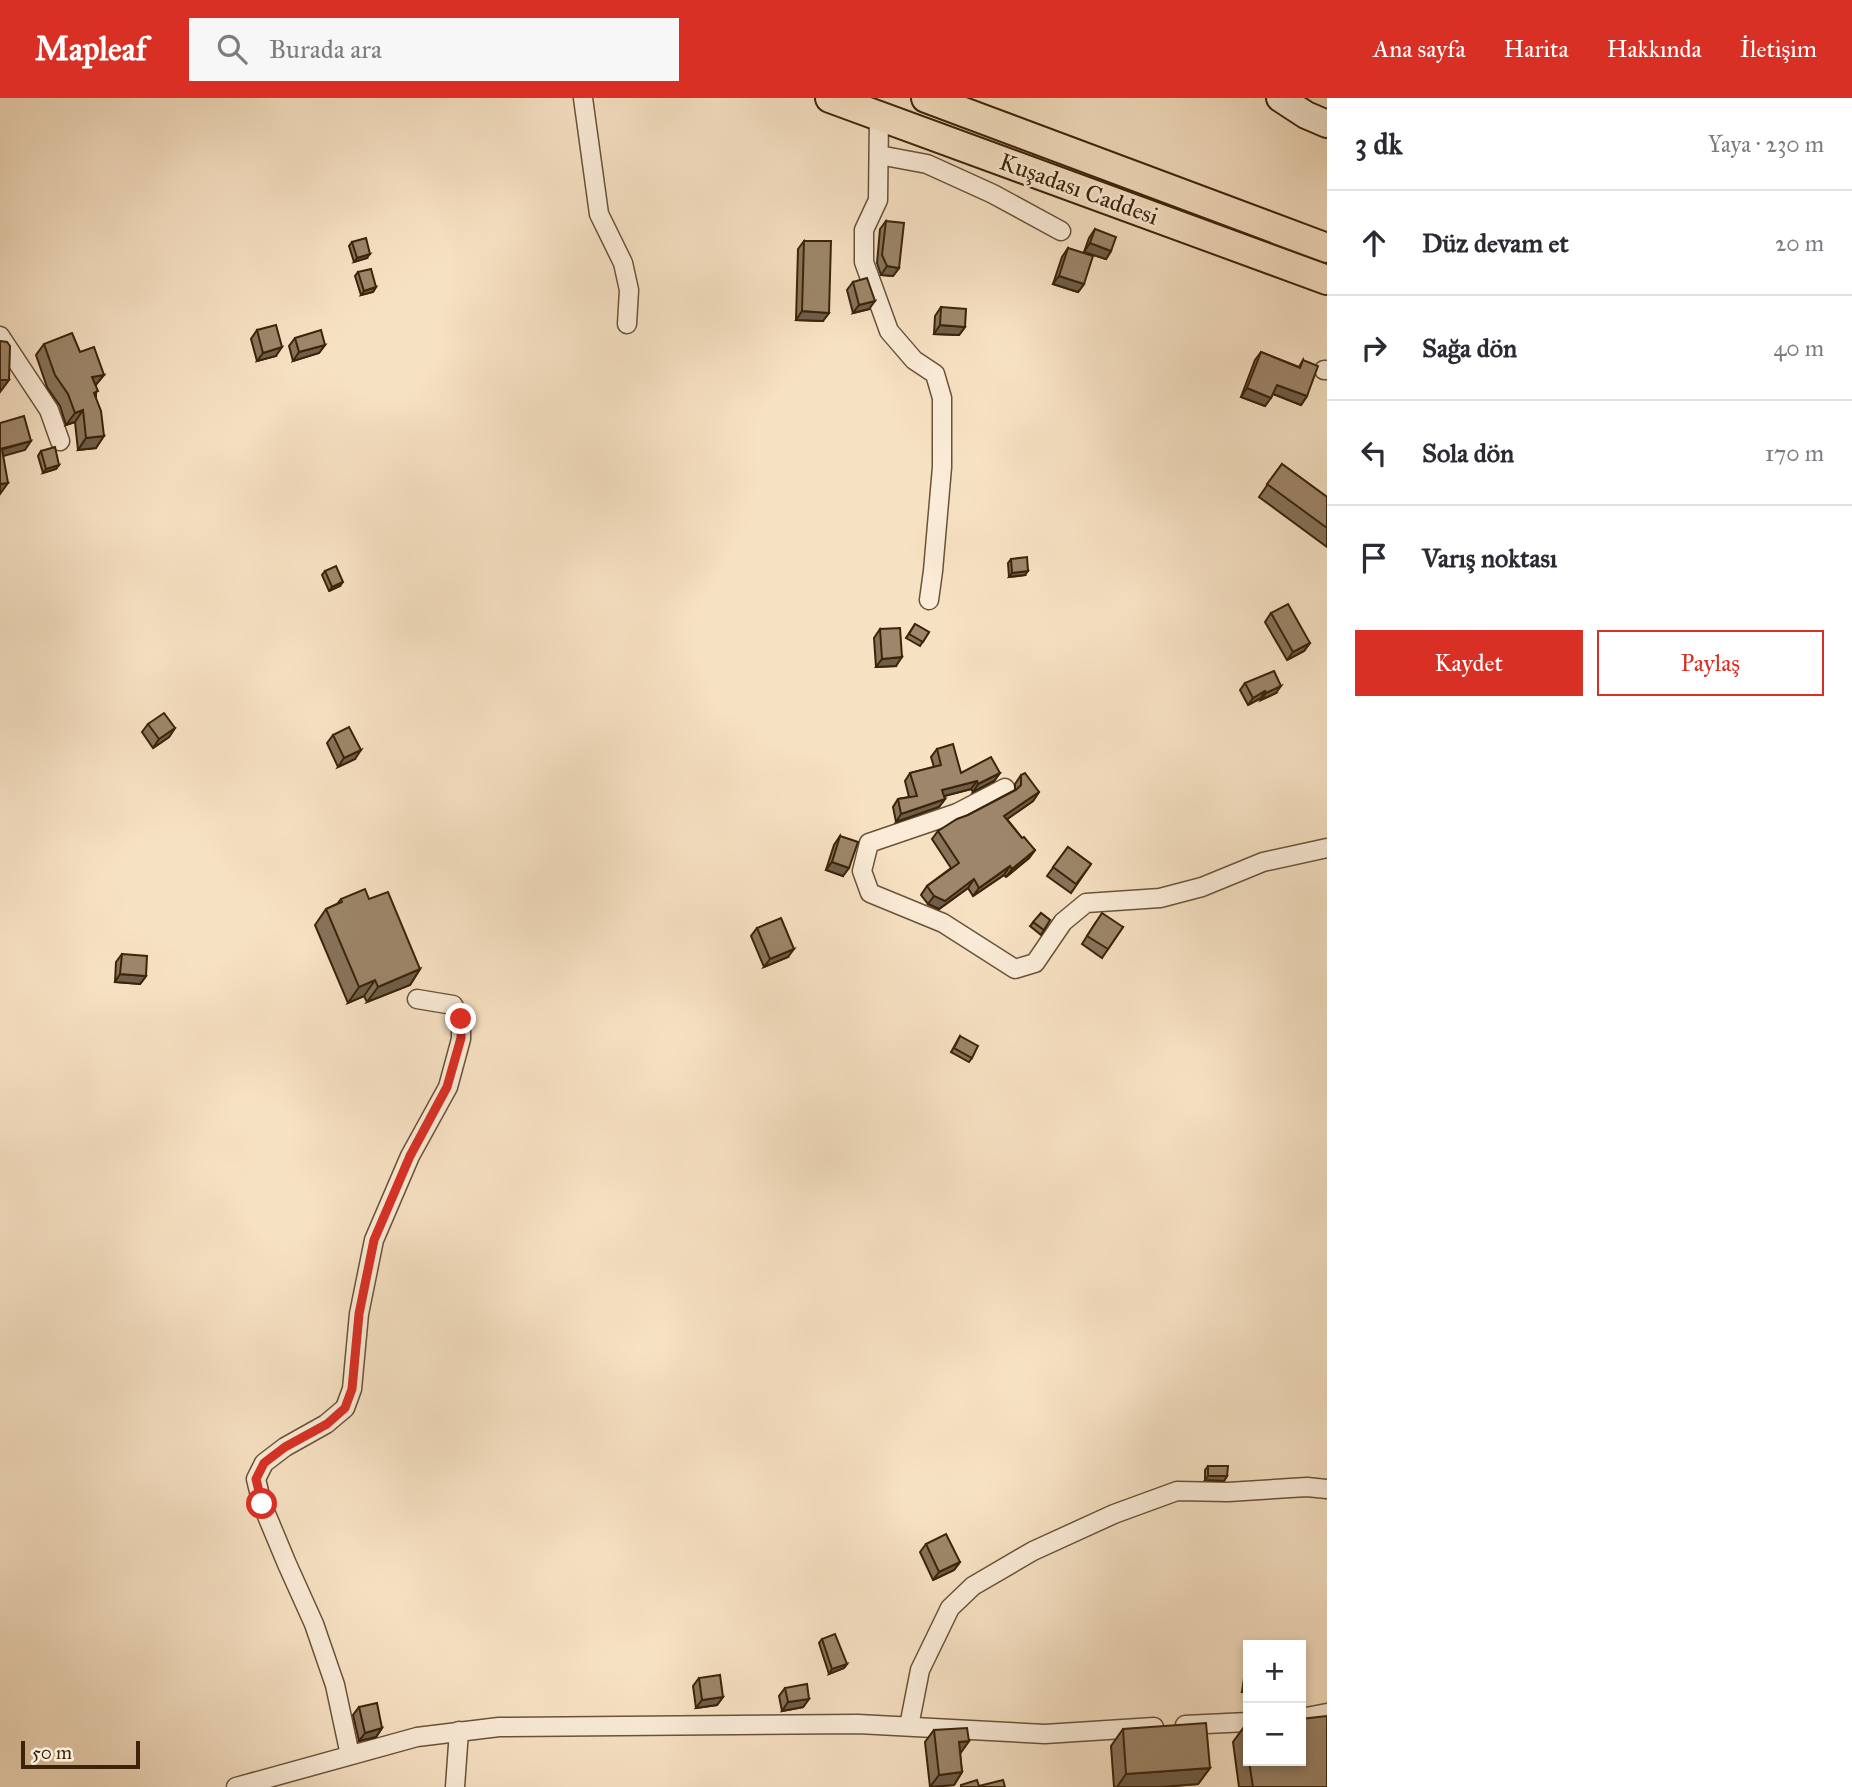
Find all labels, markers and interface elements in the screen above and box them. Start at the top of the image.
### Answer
search box [189,18,679,81]
text: Mapleaf [35,29,147,69]
icon: search [213,30,251,68]
text: Burada ara [269,33,382,65]
text: Ana sayfa [1373,34,1466,64]
text: Harita [1504,34,1569,64]
text: Hakkında [1607,34,1702,64]
text: İletişim [1740,34,1817,64]
text: 3 dk [1355,126,1402,162]
text: Yaya · 230 m [1708,130,1824,158]
street label: Kuşadası Caddesi [995,146,1163,232]
icon: ahead [1355,224,1393,262]
text: Düz devam et [1422,227,1569,259]
text: 20 m [1775,229,1824,257]
icon: right [1355,329,1393,367]
text: Sağa dön [1422,332,1517,364]
text: 40 m [1774,334,1824,362]
icon: left [1355,434,1393,472]
text: Sola dön [1422,437,1514,469]
text: 170 m [1765,439,1824,467]
icon: arrive [1355,539,1393,577]
text: Varış noktası [1422,542,1557,574]
button: Kaydet [1355,630,1583,696]
button: Paylaş [1597,630,1824,696]
route end [445,1003,476,1034]
route start [246,1488,277,1519]
map controls [1243,1640,1306,1766]
button: + [1243,1640,1306,1703]
button: − [1243,1703,1306,1766]
scale bar [21,1738,140,1770]
text: 50 m [32,1741,72,1764]

